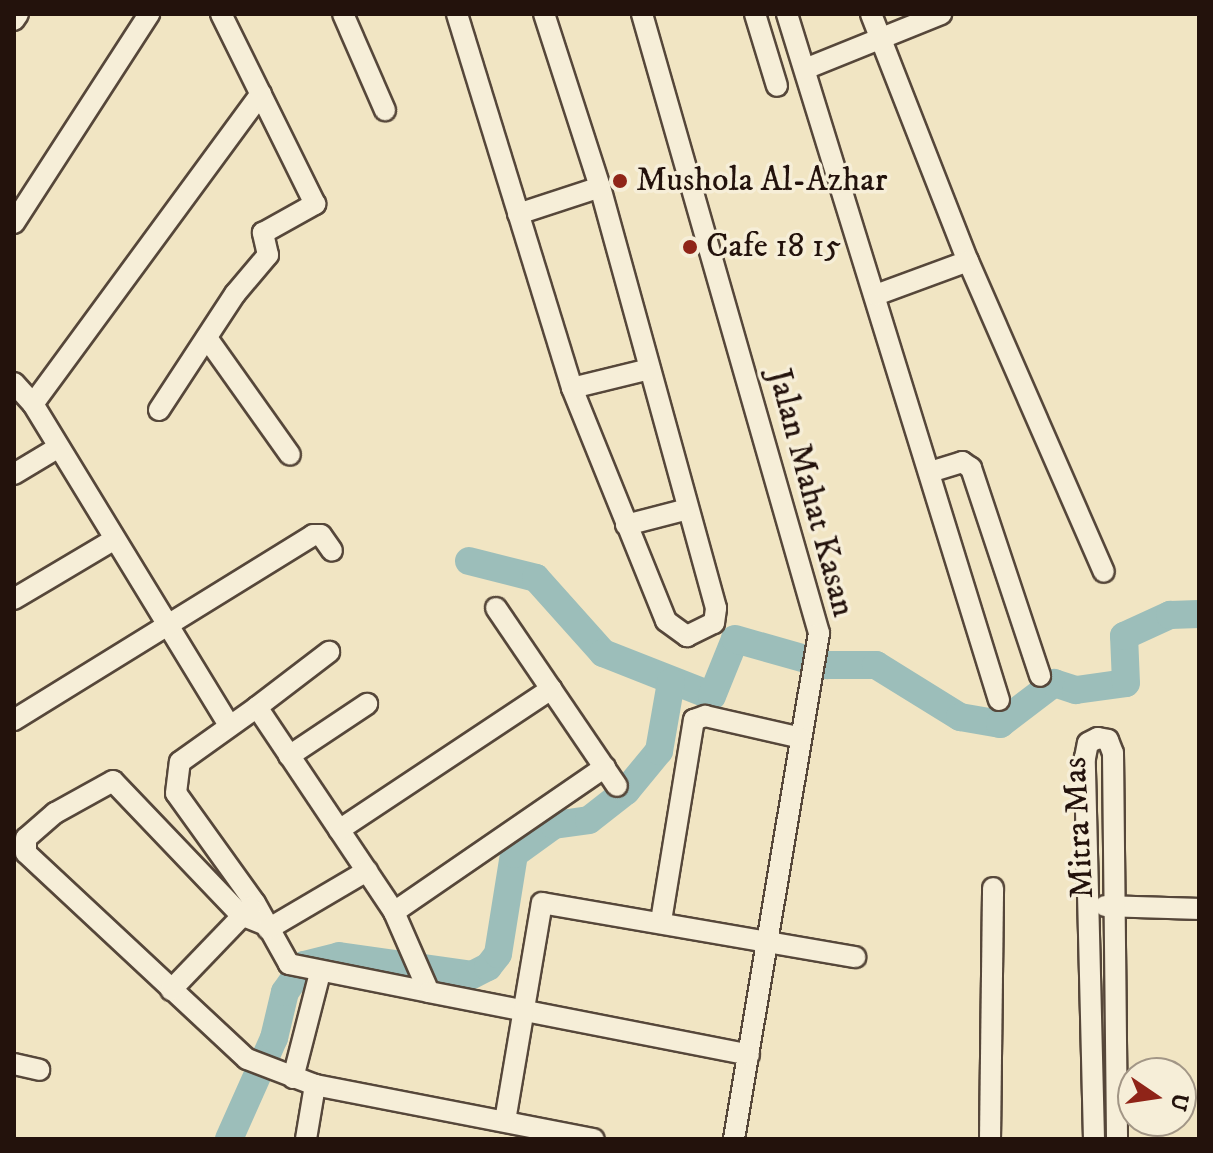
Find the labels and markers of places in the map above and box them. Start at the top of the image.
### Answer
place label: Mushola Al-Azhar [636,161,887,201]
marker: Mushola Al-Azhar [611,172,629,190]
place label: Cafe 18 15 [706,227,841,267]
marker: Cafe 18 15 [681,238,699,256]

